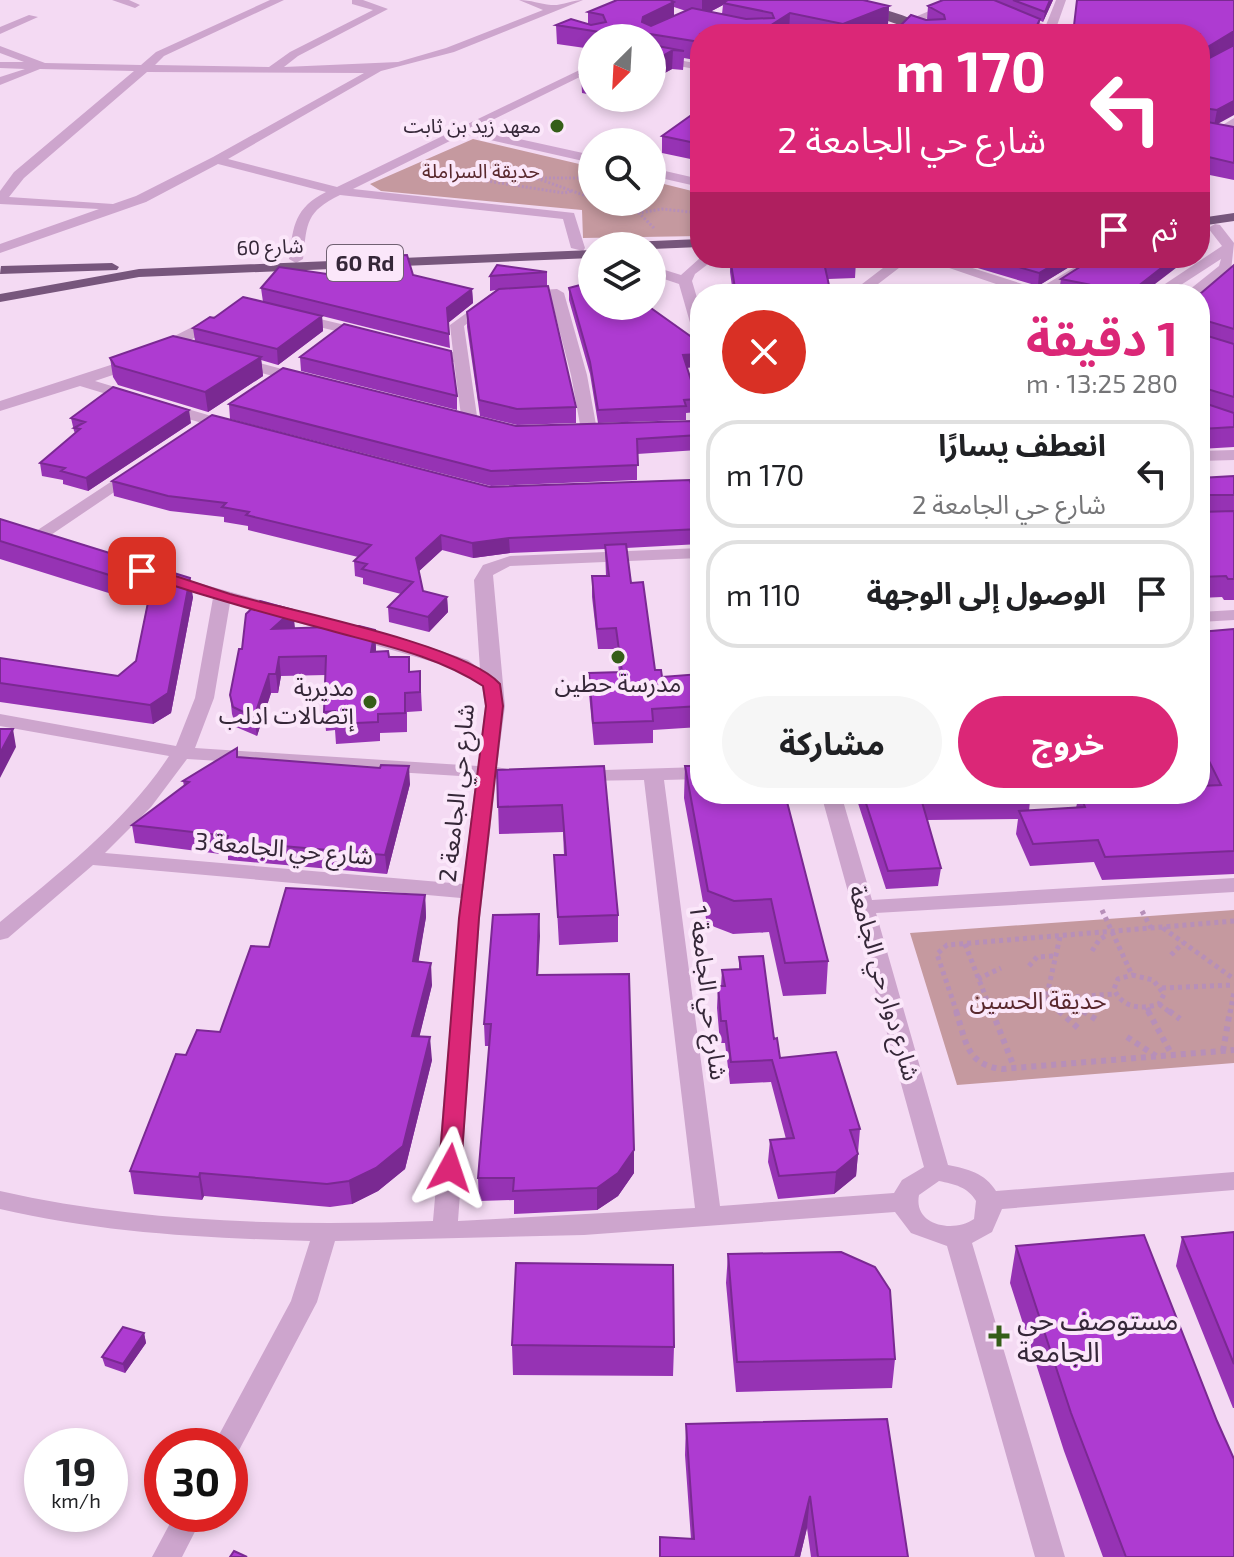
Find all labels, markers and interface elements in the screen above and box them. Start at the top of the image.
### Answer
north arrow [578,24,666,112]
map controls [578,24,666,320]
text: 170 m [895,36,1046,103]
icon: left [1074,56,1178,160]
place label: معهد زيد بن ثابت [404,113,541,138]
marker: معهد زيد بن ثابت [548,117,566,135]
text: شارع حي الجامعة 2 [777,117,1046,160]
button: search [578,128,666,216]
park label: حديقة السراملة [422,158,540,183]
icon: arrive [1092,208,1136,252]
text: ثم [1152,210,1178,246]
button: layers [578,232,666,320]
street label: شارع 60 [236,233,304,263]
road number: 60 Rd [327,245,403,281]
text: 1 دقيقة [1026,308,1178,366]
button: close [722,310,806,394]
text: 280 m · 13:25 [1026,367,1178,398]
text: انعطف يسارًا [938,426,1106,462]
icon: left [1130,452,1174,496]
text: 170 m [726,456,804,492]
text: شارع حي الجامعة 2 [912,488,1106,519]
pin [108,537,176,605]
icon: arrive [120,549,164,593]
icon: arrive [1130,572,1174,616]
text: الوصول إلى الوجهة [867,574,1106,610]
text: 110 m [726,576,801,612]
marker: مدرسة حطين [609,648,627,666]
place label: مدرسة حطين [555,668,681,698]
place label: مديرية إتصالات ادلب [219,672,355,732]
marker: مديرية إتصالات ادلب [361,693,379,711]
button: مشاركة [722,696,942,788]
button: خروج [958,696,1178,788]
street label: شارع حي الجامعة 2 [432,702,485,884]
street label: شارع حي الجامعة 3 [193,825,375,875]
street label: شارع دوار حي الجامعة [838,881,927,1085]
street label: شارع حي الجامعة 1 [679,904,735,1082]
park label: حديقة الحسين [969,985,1107,1014]
position arrow [408,1126,492,1210]
place label: مستوصف حي الجامعة [1017,1302,1179,1368]
marker: مستوصف حي الجامعة [988,1325,1010,1347]
speed limit sign: 30 [144,1428,248,1532]
text: 19 [56,1446,96,1494]
text: km/h [51,1488,101,1512]

